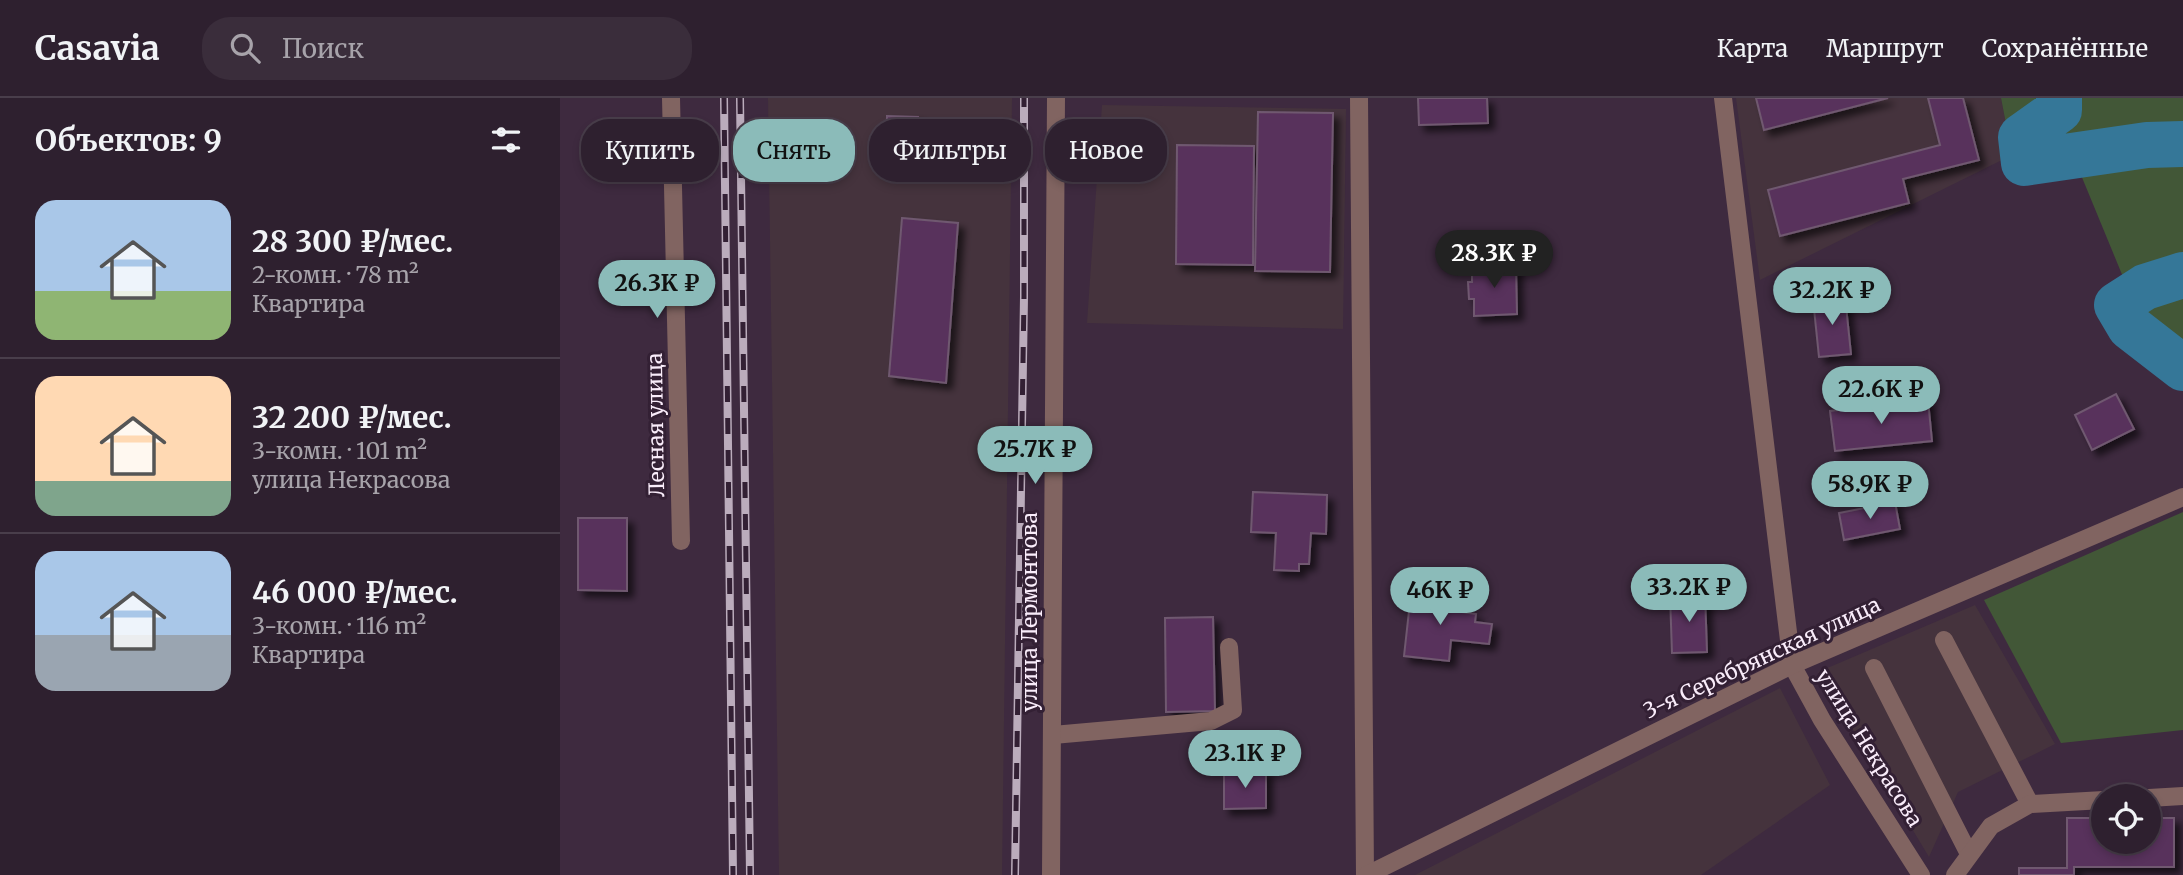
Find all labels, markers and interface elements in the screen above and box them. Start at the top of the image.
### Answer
search box [202,17,692,80]
text: Casavia [35,28,160,69]
icon: search [226,29,264,67]
text: Поиск [282,32,364,65]
text: Карта [1717,33,1788,64]
text: Маршрут [1826,33,1944,64]
text: Сохранённые [1982,33,2148,64]
chip: Купить [581,119,719,182]
chip: Снять [733,119,855,182]
chip: Фильтры [869,119,1031,182]
chip: Новое [1045,119,1167,182]
text: Объектов: 9 [35,121,222,159]
icon: filters [487,121,525,159]
text: 28 300 ₽/мес. [252,222,453,260]
icon: home [91,228,175,312]
pin: 28.3K ₽ [1429,230,1559,290]
text: 28.3K ₽ [1451,238,1537,267]
text: 2-комн. · 78 m² [252,260,419,289]
pin: 26.3K ₽ [592,260,722,320]
text: 26.3K ₽ [614,268,700,297]
pin: 32.2K ₽ [1767,268,1897,327]
text: 32.2K ₽ [1789,275,1875,304]
text: Квартира [252,289,365,318]
street label: Лесная улица [641,353,670,497]
pin: 22.6K ₽ [1816,366,1946,426]
text: 22.6K ₽ [1838,374,1924,403]
text: 32 200 ₽/мес. [252,398,452,436]
icon: home [91,404,175,488]
pin: 25.7K ₽ [970,426,1100,486]
text: 25.7K ₽ [993,434,1077,463]
text: 3-комн. · 101 m² [252,436,427,465]
pin: 58.9K ₽ [1805,462,1935,521]
text: улица Некрасова [252,465,450,494]
text: 58.9K ₽ [1828,469,1912,498]
street label: улица Лермонтова [1016,512,1043,712]
pin: 33.2K ₽ [1624,564,1754,624]
pin: 46K ₽ [1391,568,1489,627]
text: 33.2K ₽ [1647,572,1731,601]
text: 46 000 ₽/мес. [252,573,458,611]
text: 46K ₽ [1406,575,1474,604]
icon: home [91,579,175,663]
street label: 3-я Серебрянская улица [1639,591,1884,724]
text: 3-комн. · 116 m² [252,611,426,640]
text: Квартира [252,640,365,669]
street label: улица Некрасова [1810,664,1929,832]
pin: 23.1K ₽ [1180,730,1310,790]
text: 23.1K ₽ [1204,738,1286,767]
map controls [2091,784,2161,854]
button: locate [2091,784,2161,854]

